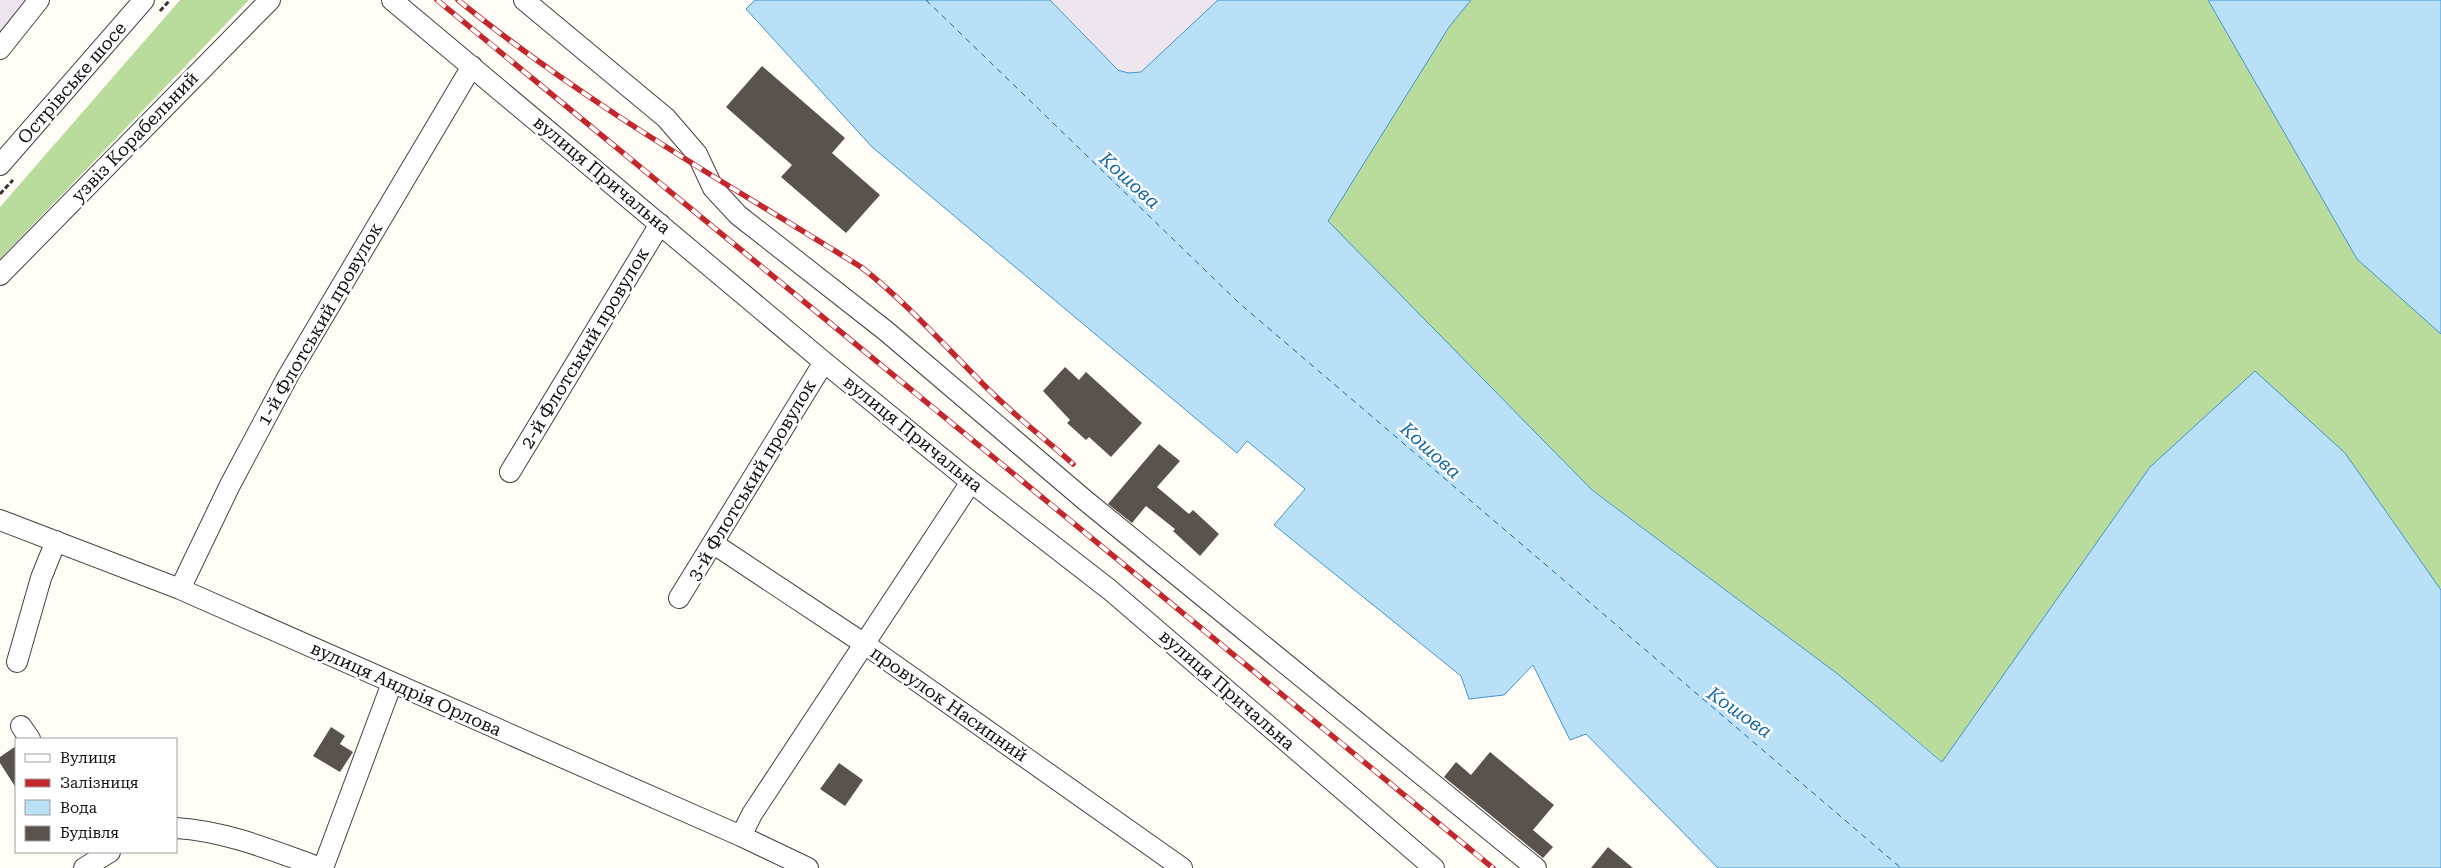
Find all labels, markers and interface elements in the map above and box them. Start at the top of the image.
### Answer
street label: Острівське шосе [13,17,130,148]
street label: узвіз Корабельний [67,67,202,206]
street label: вулиця Причальна [529,111,675,238]
water label: Кошова [1094,146,1165,214]
street label: 1-й Флотський провулок [253,219,386,429]
street label: 2-й Флотський провулок [516,243,653,452]
street label: вулиця Причальна [840,371,987,496]
street label: 3-й Флотський провулок [683,375,820,584]
water label: Кошова [1395,416,1466,484]
street label: вулиця Причальна [1155,625,1300,754]
street label: вулиця Андрія Орлова [308,637,505,740]
street label: провулок Насипний [867,641,1032,766]
water label: Кошова [1702,681,1777,743]
legend [15,738,178,853]
text: Вулиця [60,749,116,767]
text: Залізниця [60,774,139,792]
text: Вода [60,799,97,817]
text: Будівля [60,824,119,842]

